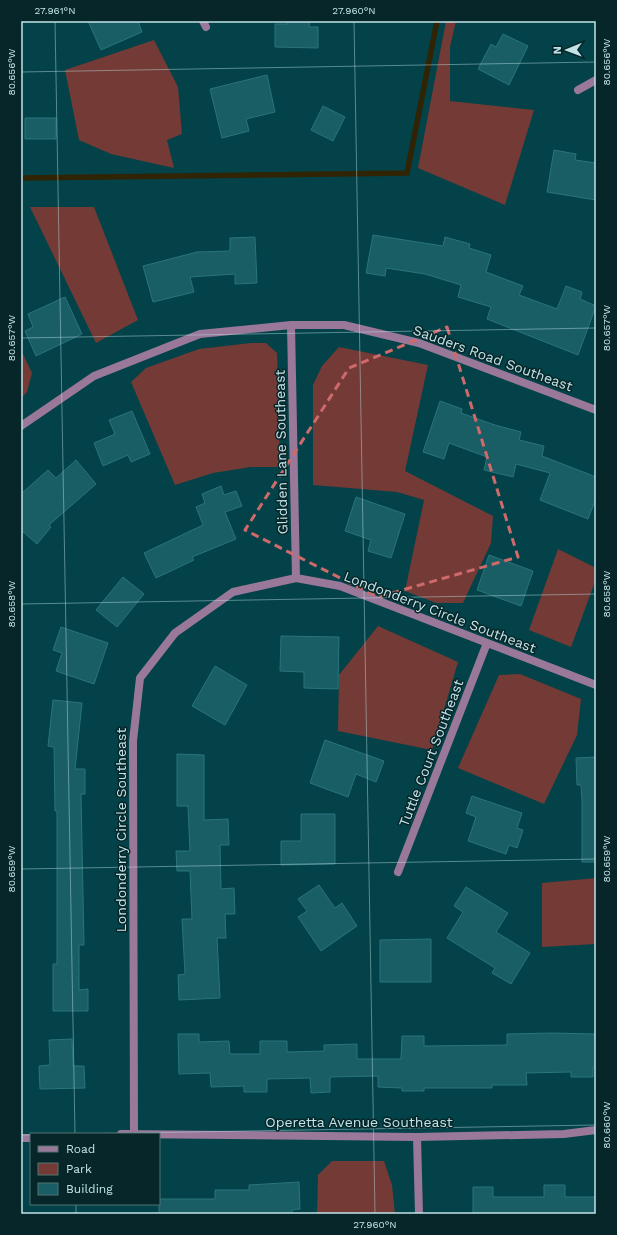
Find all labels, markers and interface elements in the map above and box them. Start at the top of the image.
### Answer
text: 27.961°N [34,5,76,16]
text: 27.960°N [332,5,376,16]
north arrow [547,30,587,70]
text: 80.656°W [601,38,612,85]
text: N [551,46,564,54]
text: 80.656°W [6,48,17,95]
text: 80.657°W [601,304,612,351]
text: 80.657°W [6,314,17,361]
street label: Sauders Road Southeast [411,322,575,394]
street label: Glidden Lane Southeast [272,369,290,535]
street label: Londonderry Circle Southeast [342,568,538,656]
text: 80.658°W [601,570,612,617]
text: 80.658°W [6,580,17,627]
street label: Tuttle Court Southeast [395,677,467,829]
street label: Londonderry Circle Southeast [113,728,129,932]
text: 80.659°W [601,835,612,882]
text: 80.659°W [6,845,17,892]
text: 80.660°W [601,1101,612,1149]
street label: Operetta Avenue Southeast [265,1114,453,1130]
legend [30,1133,160,1205]
text: Road [66,1142,95,1156]
text: Park [66,1162,92,1176]
text: Building [66,1182,113,1196]
text: 27.960°N [353,1219,397,1230]

